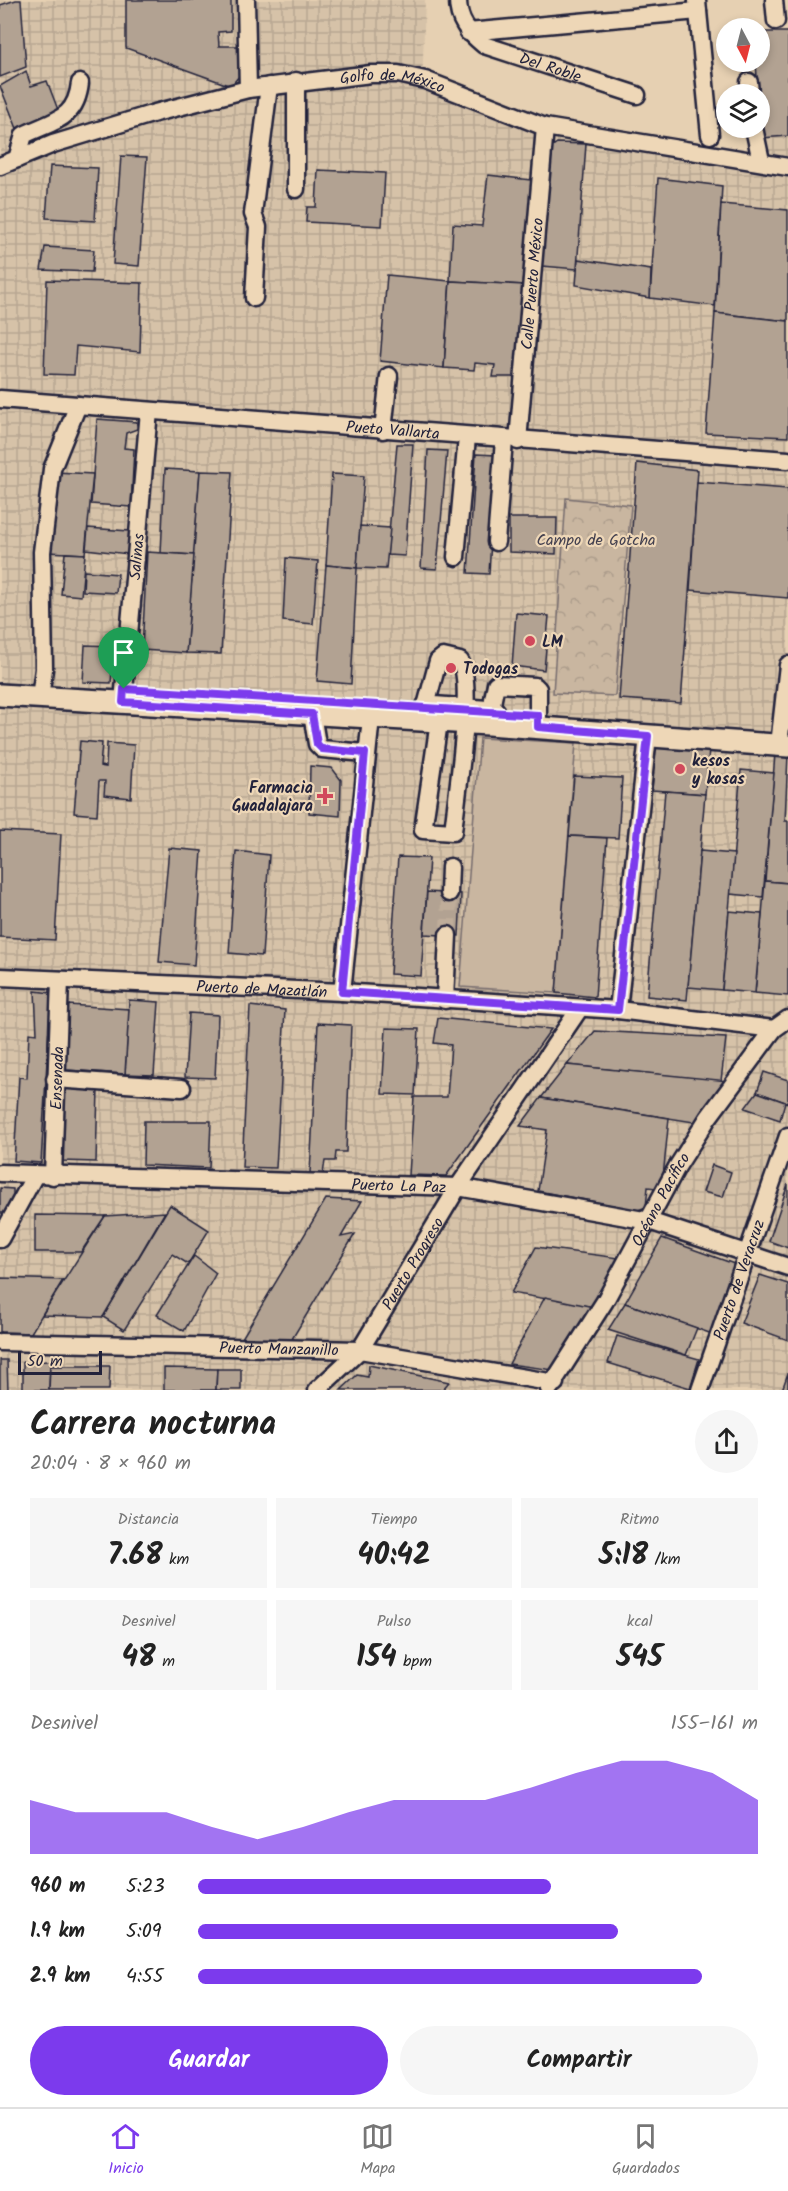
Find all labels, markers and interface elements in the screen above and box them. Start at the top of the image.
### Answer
north arrow [716,18,770,72]
map controls [716,18,770,138]
street label: Del Roble [516,46,584,90]
street label: Golfo de México [338,63,448,101]
button: layers [716,84,770,138]
street label: Calle Puerto México [515,217,551,351]
street label: Pueto Vallarta [345,415,440,447]
park label: Campo de Gotcha [536,528,656,553]
street label: Salinas [123,532,152,581]
pin [98,627,149,689]
place label: LM [542,630,564,655]
marker: LM [523,634,537,648]
icon: arrive [107,636,140,669]
place label: Todogas [463,657,519,682]
marker: Todogas [444,661,458,675]
place label: kesos y kosas [691,749,745,792]
marker: kesos y kosas [673,762,687,776]
place label: Farmacia Guadalajara [232,776,313,819]
marker: Farmacia Guadalajara [318,789,332,803]
street label: Puerto de Mazatlán [196,975,328,1005]
street label: Ensenada [44,1046,72,1110]
street label: Océano Pacífico [626,1148,697,1251]
street label: Puerto La Paz [351,1173,446,1201]
street label: Puerto Progreso [376,1213,451,1315]
street label: Puerto de Veracruz [707,1216,772,1344]
street label: Puerto Manzanillo [219,1336,339,1364]
scale bar [18,1348,102,1376]
text: 50 m [27,1349,63,1374]
text: Carrera nocturna [30,1399,276,1452]
button: share [695,1410,758,1473]
text: 20:04 · 8 × 960 m [30,1448,191,1480]
text: Distancia [118,1507,179,1532]
text: Tiempo [370,1507,418,1532]
text: Ritmo [620,1507,659,1532]
text: 7.68 [107,1532,163,1580]
text: 40:42 [358,1532,430,1580]
text: 5:18 [599,1532,648,1580]
text: km [163,1547,189,1572]
text: /km [648,1547,680,1572]
text: Desnivel [121,1609,176,1634]
text: Pulso [377,1609,411,1634]
text: kcal [627,1609,653,1634]
text: 48 [122,1634,156,1682]
text: 154 [356,1634,397,1682]
text: 545 [616,1634,663,1682]
text: m [156,1649,175,1674]
text: bpm [397,1649,432,1674]
text: Desnivel [30,1708,98,1740]
text: 155–161 m [670,1708,758,1740]
text: 960 m [30,1871,85,1903]
text: 5:23 [126,1871,165,1903]
text: 1.9 km [30,1916,85,1948]
text: 5:09 [126,1916,161,1948]
text: 2.9 km [30,1961,90,1993]
text: 4:55 [126,1961,163,1993]
button: Guardar [30,2026,388,2095]
button: Compartir [400,2026,758,2095]
tab: Inicio [108,2120,144,2181]
tab: Mapa [360,2120,395,2181]
tab: Guardados [612,2120,680,2181]

